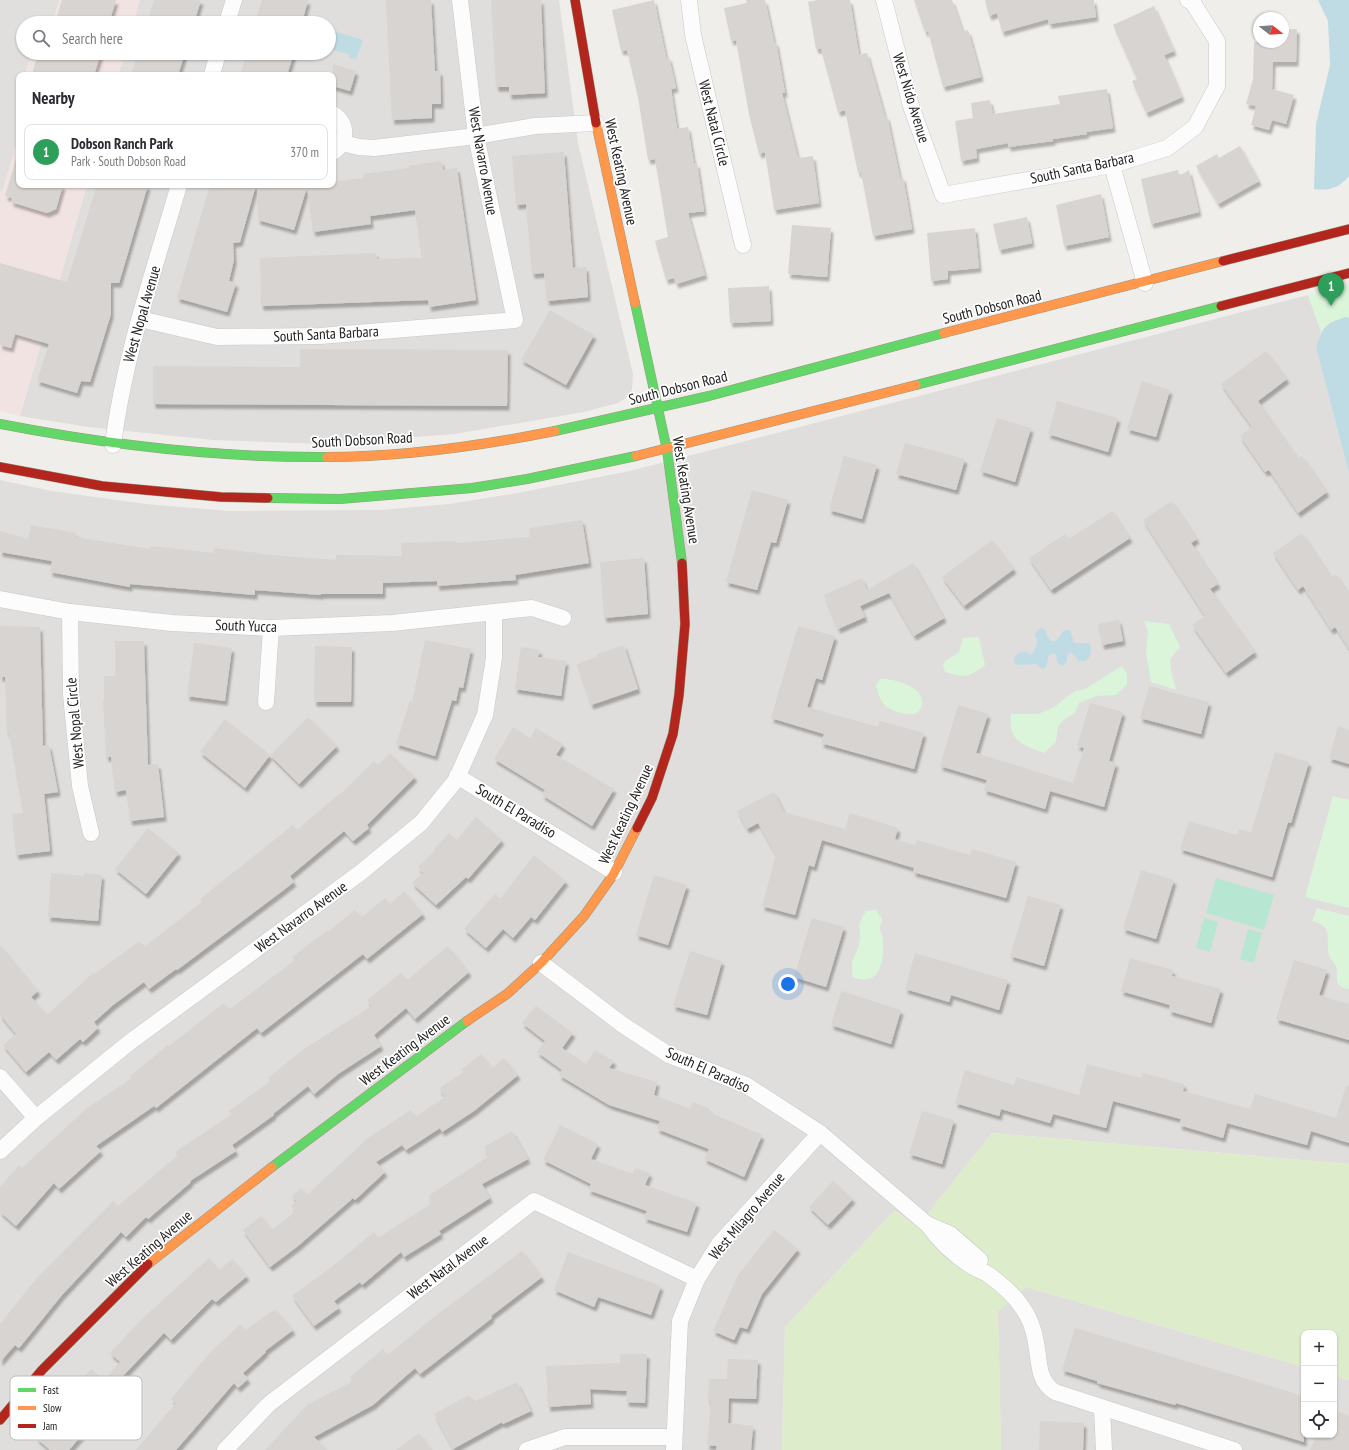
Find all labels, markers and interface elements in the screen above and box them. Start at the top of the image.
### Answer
north arrow [1253,12,1289,48]
search box [16,16,336,60]
icon: search [30,27,52,49]
text: Search here [62,29,123,48]
street label: West Nido Avenue [889,51,934,145]
street label: West Natal Circle [695,78,734,168]
text: Nearby [32,87,75,109]
street label: West Navarro Avenue [465,105,502,216]
street label: West Keating Avenue [601,117,642,227]
text: Dobson Ranch Park [71,134,173,153]
text: 1 [43,144,49,161]
text: 370 m [290,144,319,161]
street label: South Santa Barbara [1028,147,1135,188]
text: Park · South Dobson Road [71,153,186,170]
street label: West Nopal Avenue [119,263,164,364]
pin: 1 [1318,273,1344,306]
street label: South Dobson Road [941,285,1043,328]
street label: South Santa Barbara [273,321,379,346]
street label: South Dobson Road [627,366,729,409]
street label: South Dobson Road [311,427,413,452]
street label: West Keating Avenue [669,435,704,545]
street label: South Yucca [215,615,277,636]
street label: West Nopal Circle [61,677,88,769]
street label: West Keating Avenue [594,761,657,867]
street label: South El Paradiso [473,779,560,842]
street label: West Navarro Avenue [251,877,351,956]
your location [778,974,798,994]
street label: West Keating Avenue [356,1009,454,1090]
street label: South El Paradiso [663,1043,753,1097]
street label: West Milagro Avenue [705,1168,789,1263]
street label: West Keating Avenue [102,1206,196,1291]
street label: West Natal Avenue [403,1230,492,1303]
map controls [1301,1330,1337,1438]
button: + [1301,1330,1337,1366]
button: − [1301,1366,1337,1402]
legend [10,1376,142,1440]
text: Fast [43,1383,59,1397]
text: Slow [43,1401,62,1415]
button: locate [1301,1402,1337,1438]
text: Jam [42,1419,57,1433]

